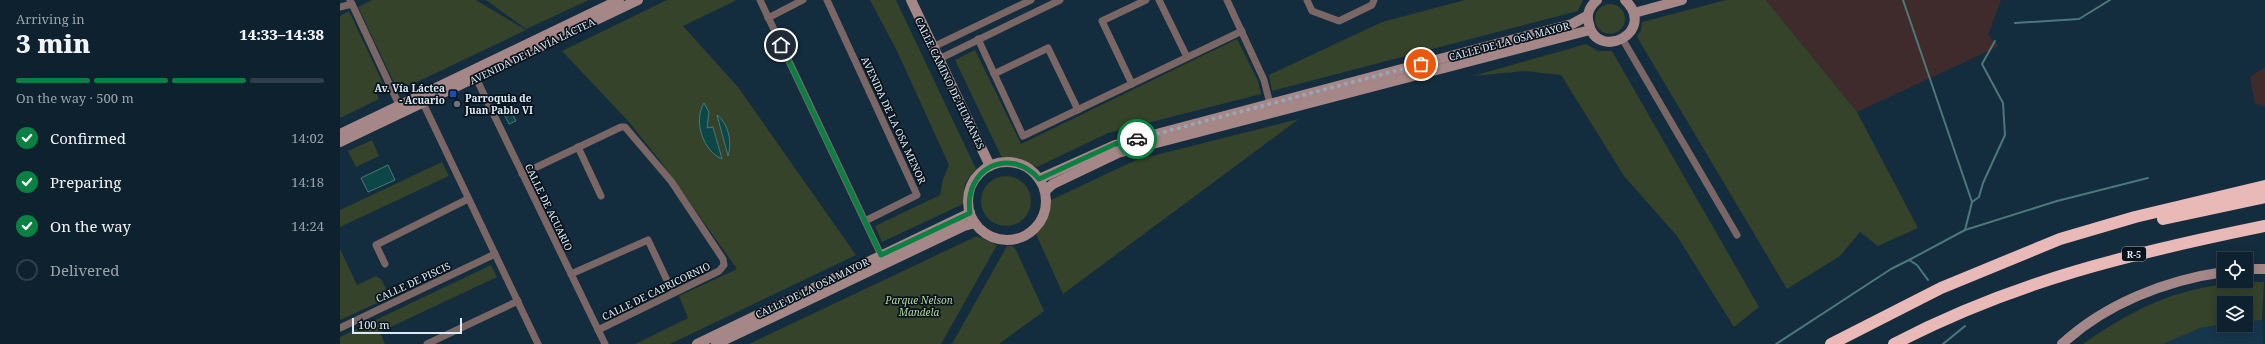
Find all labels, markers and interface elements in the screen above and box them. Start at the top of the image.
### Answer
text: Arriving in [16,10,85,28]
street label: AVENIDA DE LA VÍA LÁCTEA [467,14,598,88]
street label: CALLE CAMINO DE HUMANES [912,15,988,151]
street label: CALLE DE LA OSA MAYOR [1447,18,1571,64]
text: 14:33–14:38 [239,24,324,44]
text: 3 min [16,25,91,61]
pin [764,28,798,62]
icon: home [770,34,792,56]
pin [1404,47,1438,81]
icon: bag [1410,53,1432,75]
street label: AVENIDA DE LA OSA MENOR [858,54,930,186]
place label: Av. Vía Láctea - Acuario [374,81,445,107]
text: On the way · 500 m [16,89,134,107]
marker: Av. Vía Láctea - Acuario [448,89,458,99]
place label: Parroquia de Juan Pablo VI [464,91,533,117]
marker: Parroquia de Juan Pablo VI [452,99,462,109]
courier [1117,119,1157,159]
icon: check [16,127,38,149]
text: Confirmed [50,128,126,148]
icon: car [1126,128,1148,150]
text: 14:02 [291,129,324,147]
street label: CALLE DE ACUARIO [522,161,576,253]
icon: check [16,171,38,193]
text: Preparing [50,172,121,192]
text: 14:18 [291,173,324,191]
icon: check [16,215,38,237]
text: On the way [50,216,131,236]
text: 14:24 [291,217,324,235]
road number: R-5 [2122,247,2146,261]
map controls [2217,252,2253,332]
button: locate [2217,252,2253,288]
street label: CALLE DE LA OSA MAYOR [753,254,871,322]
street label: CALLE DE PISCIS [373,259,453,305]
street label: CALLE DE CAPRICORNIO [600,259,712,323]
text: Delivered [50,260,119,280]
park label: Parque Nelson Mandela [884,293,953,319]
button: layers [2217,296,2253,332]
scale bar [352,316,462,335]
text: 100 m [358,317,390,332]

